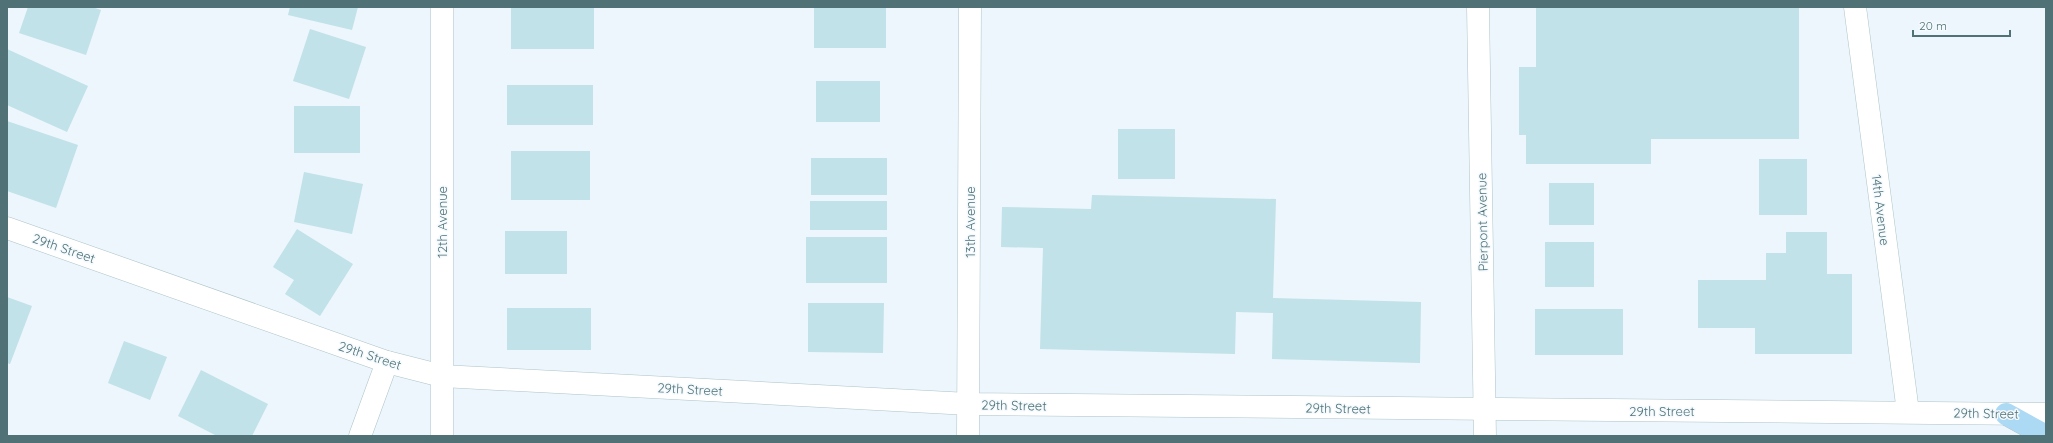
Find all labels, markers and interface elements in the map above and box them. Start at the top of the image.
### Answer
scale bar [1913,12,2010,38]
text: 20 m [1919,18,1947,33]
street label: Pierpont Avenue [1473,173,1491,271]
street label: 14th Avenue [1869,174,1893,246]
street label: 12th Avenue [434,186,450,258]
street label: 13th Avenue [962,186,978,258]
street label: 29th Street [31,230,97,266]
street label: 29th Street [336,337,404,373]
street label: 29th Street [657,379,723,399]
street label: 29th Street [981,396,1047,414]
street label: 29th Street [1305,399,1371,417]
street label: 29th Street [1629,403,1695,419]
street label: 29th Street [1953,404,2019,422]

